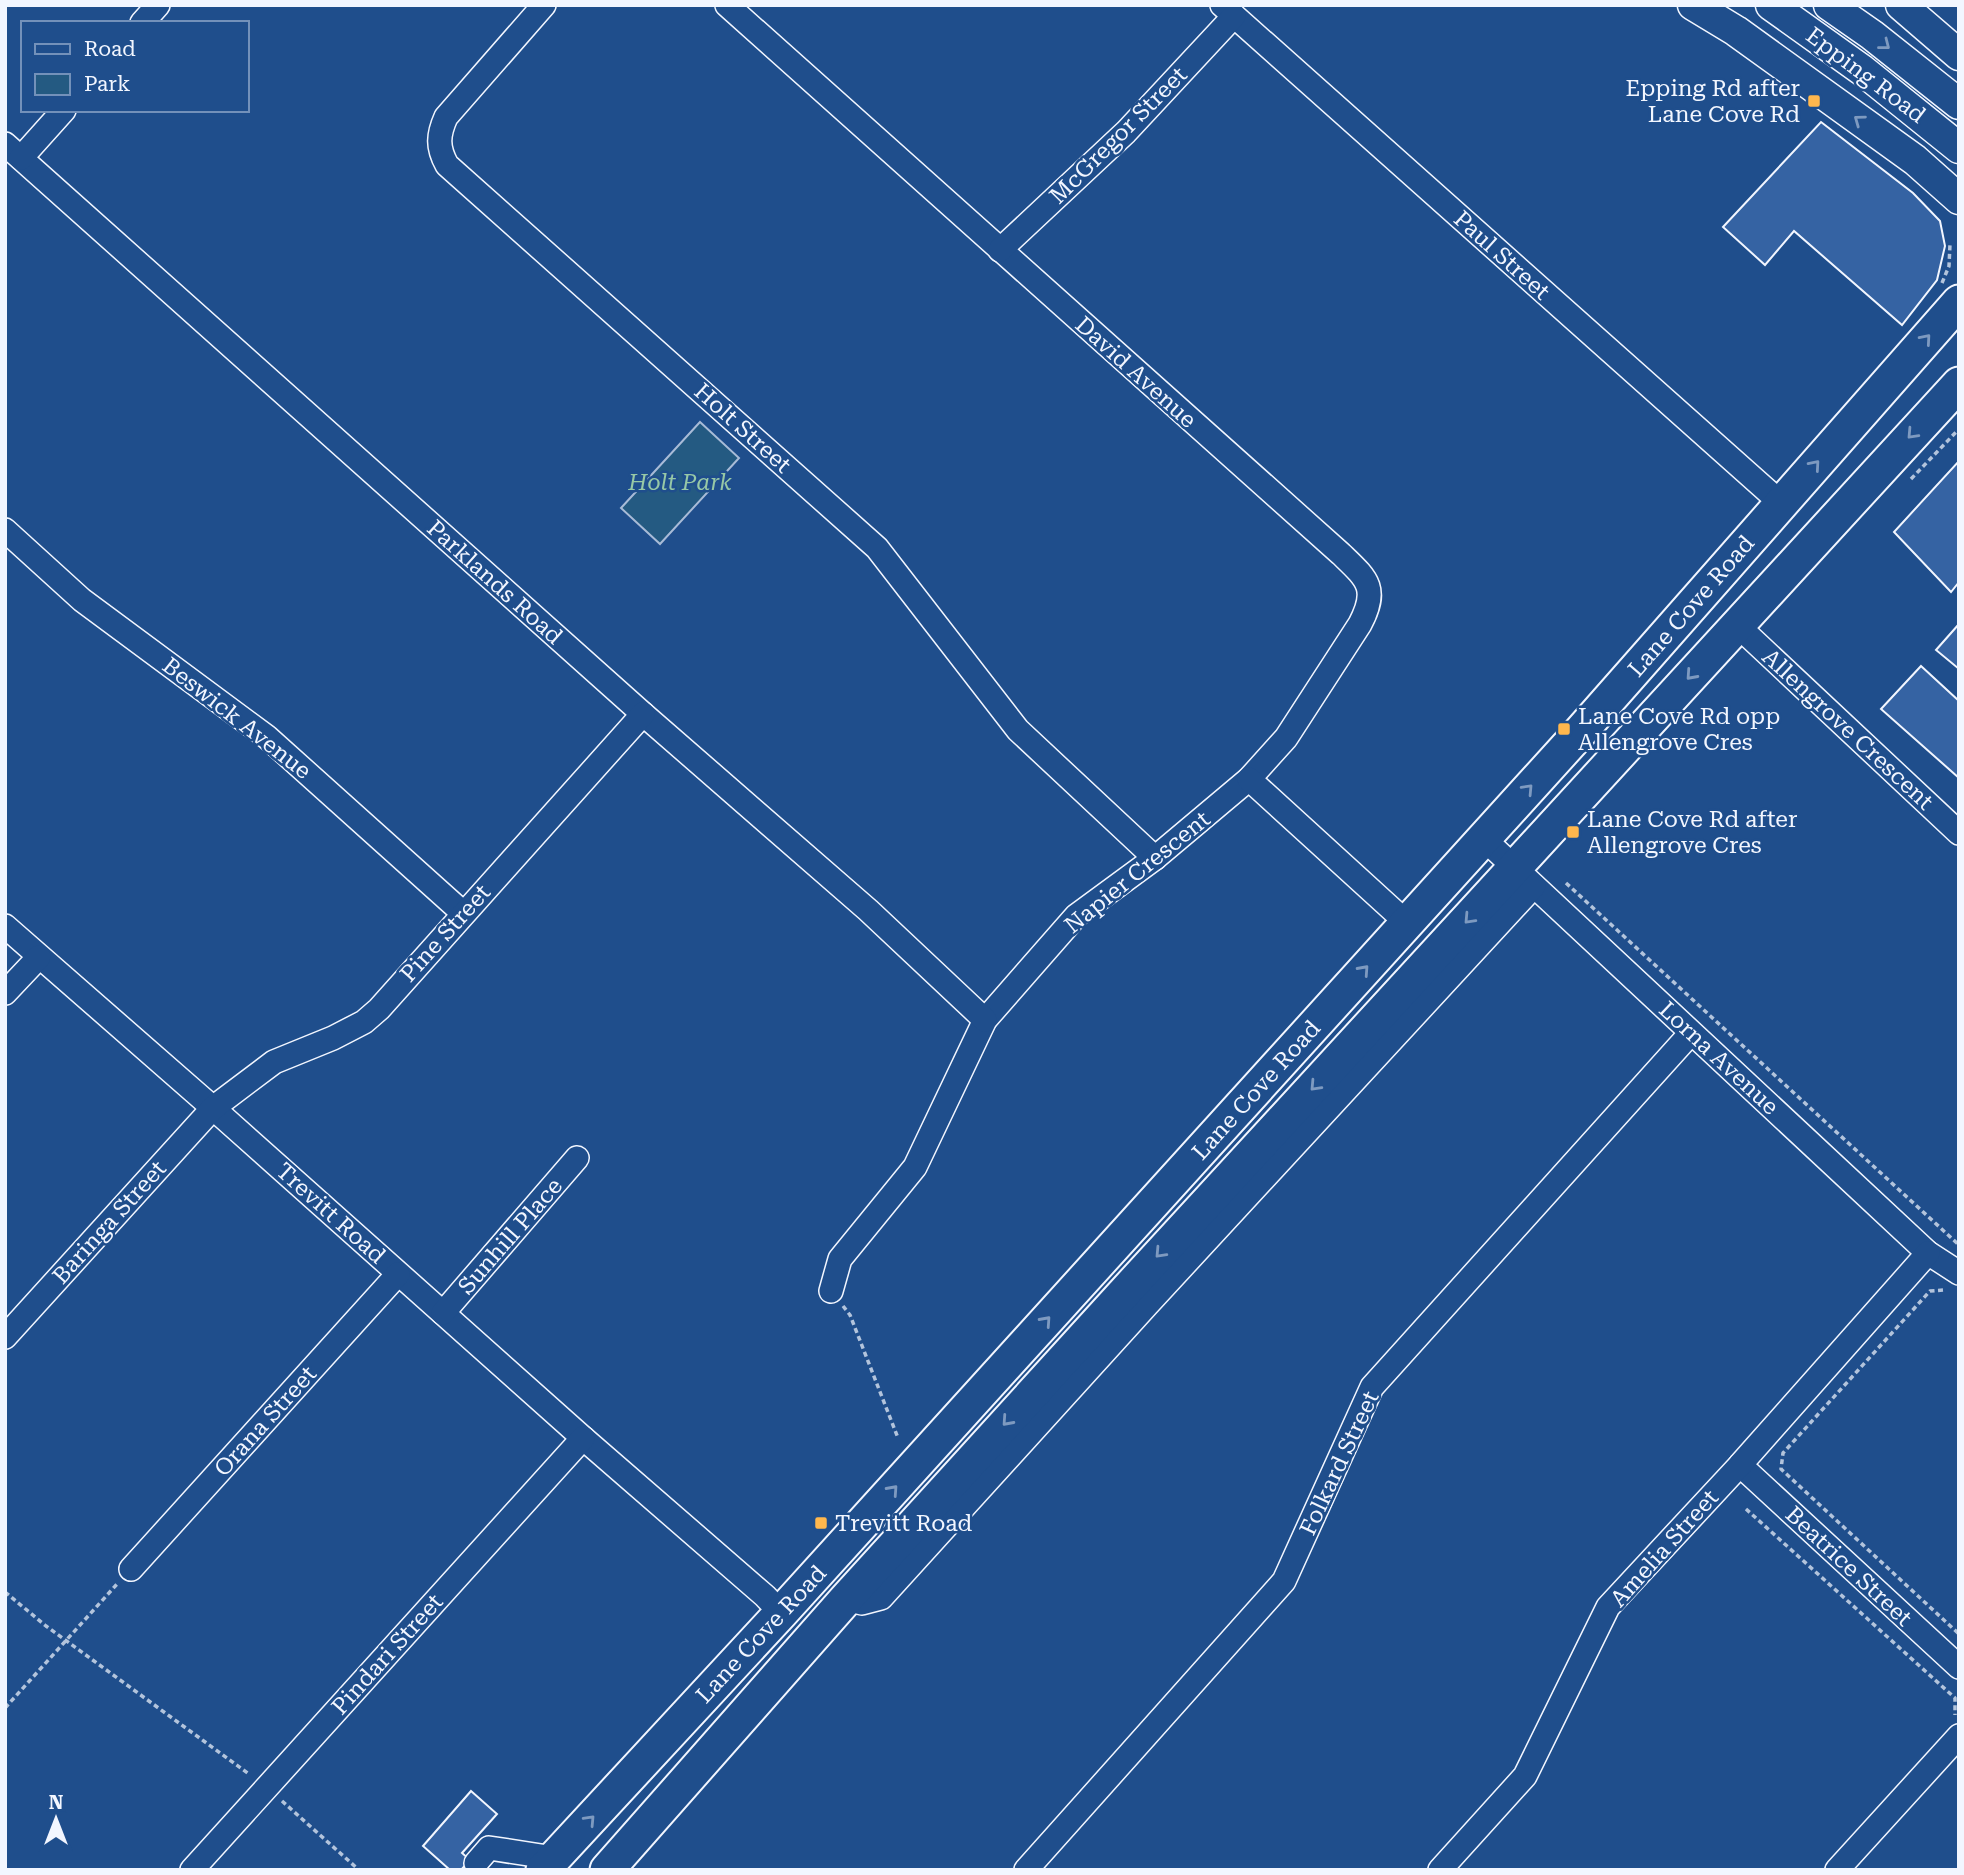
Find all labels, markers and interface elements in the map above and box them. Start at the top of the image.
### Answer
legend [21,21,248,112]
street label: Epping Road [1801,22,1931,129]
text: Road [84,37,136,61]
one-way arrow [1877,37,1889,50]
street label: McGregor Street [1044,61,1193,209]
text: Park [84,72,130,96]
place label: Epping Rd after Lane Cove Rd [1626,75,1800,128]
marker: Epping Rd after Lane Cove Rd [1806,93,1822,109]
one-way arrow [1854,116,1867,128]
street label: Paul Street [1448,205,1556,306]
street label: David Avenue [1070,311,1202,434]
one-way arrow [1918,334,1930,347]
street label: Holt Street [689,378,797,479]
one-way arrow [1908,426,1921,439]
one-way arrow [1807,461,1819,474]
park label: Holt Park [627,469,732,496]
street label: Parklands Road [422,515,568,650]
street label: Lane Cove Road [1623,530,1760,682]
street label: Allengrove Crescent [1757,643,1939,816]
street label: Beswick Avenue [157,652,316,785]
one-way arrow [1686,667,1699,680]
place label: Lane Cove Rd opp Allengrove Cres [1578,703,1780,756]
marker: Lane Cove Rd opp Allengrove Cres [1556,721,1572,737]
one-way arrow [1520,784,1533,797]
street label: Napier Crescent [1059,805,1216,939]
place label: Lane Cove Rd after Allengrove Cres [1587,806,1797,859]
marker: Lane Cove Rd after Allengrove Cres [1565,824,1581,840]
street label: Pine Street [395,879,496,987]
one-way arrow [1464,911,1477,924]
one-way arrow [1356,965,1369,978]
street label: Lorna Avenue [1653,996,1784,1121]
street label: Lane Cove Road [1187,1015,1326,1166]
one-way arrow [1310,1078,1323,1091]
street label: Baringa Street [47,1155,172,1289]
street label: Trevitt Road [271,1157,391,1269]
street label: Sunhill Place [453,1173,568,1300]
one-way arrow [1156,1245,1169,1258]
one-way arrow [1038,1317,1050,1330]
street label: Orana Street [209,1360,322,1482]
street label: Folkard Street [1294,1386,1385,1540]
one-way arrow [1003,1413,1015,1426]
street label: Amelia Street [1605,1484,1724,1612]
one-way arrow [885,1485,897,1498]
street label: Beatrice Street [1780,1501,1918,1632]
place label: Trevitt Road [835,1510,972,1537]
marker: Trevitt Road [813,1515,829,1531]
street label: Lane Cove Road [691,1560,832,1709]
street label: Pindari Street [326,1588,449,1720]
north arrow [21,1784,91,1854]
text: N [49,1791,64,1814]
one-way arrow [581,1815,594,1828]

